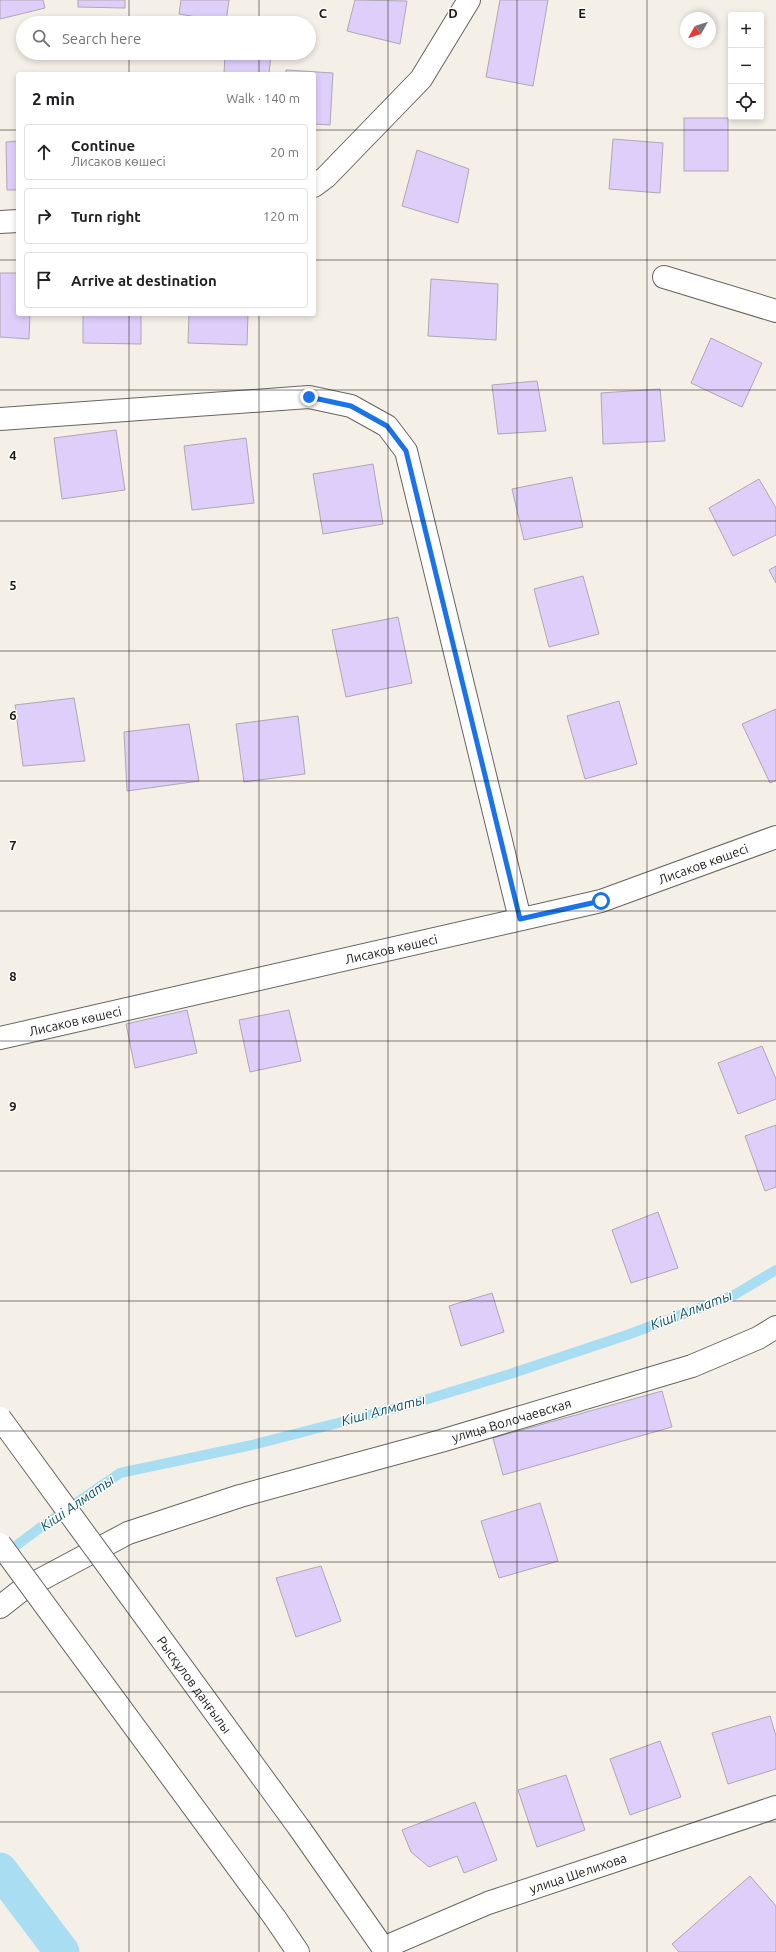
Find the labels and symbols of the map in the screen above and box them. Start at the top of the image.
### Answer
text: C [319,6,328,20]
text: D [448,6,458,20]
text: E [578,6,586,20]
north arrow [680,12,716,48]
route end [300,388,318,406]
text: 4 [9,448,17,462]
text: 5 [9,578,17,592]
text: 6 [9,708,17,722]
text: 7 [9,838,17,852]
street label: Лисаков көшесі [656,841,750,887]
route start [592,892,610,910]
street label: Лисаков көшесі [343,932,439,966]
text: 8 [9,969,17,983]
street label: Лисаков көшесі [27,1004,123,1038]
text: 9 [9,1099,17,1113]
water label: Кіші Алматы [648,1287,735,1333]
water label: Кіші Алматы [339,1391,427,1429]
street label: улица Волочаевская [450,1396,573,1444]
water label: Кіші Алматы [37,1471,117,1534]
street label: Рысқұлов даңғылы [155,1633,235,1736]
street label: улица Шелихова [527,1850,628,1896]

